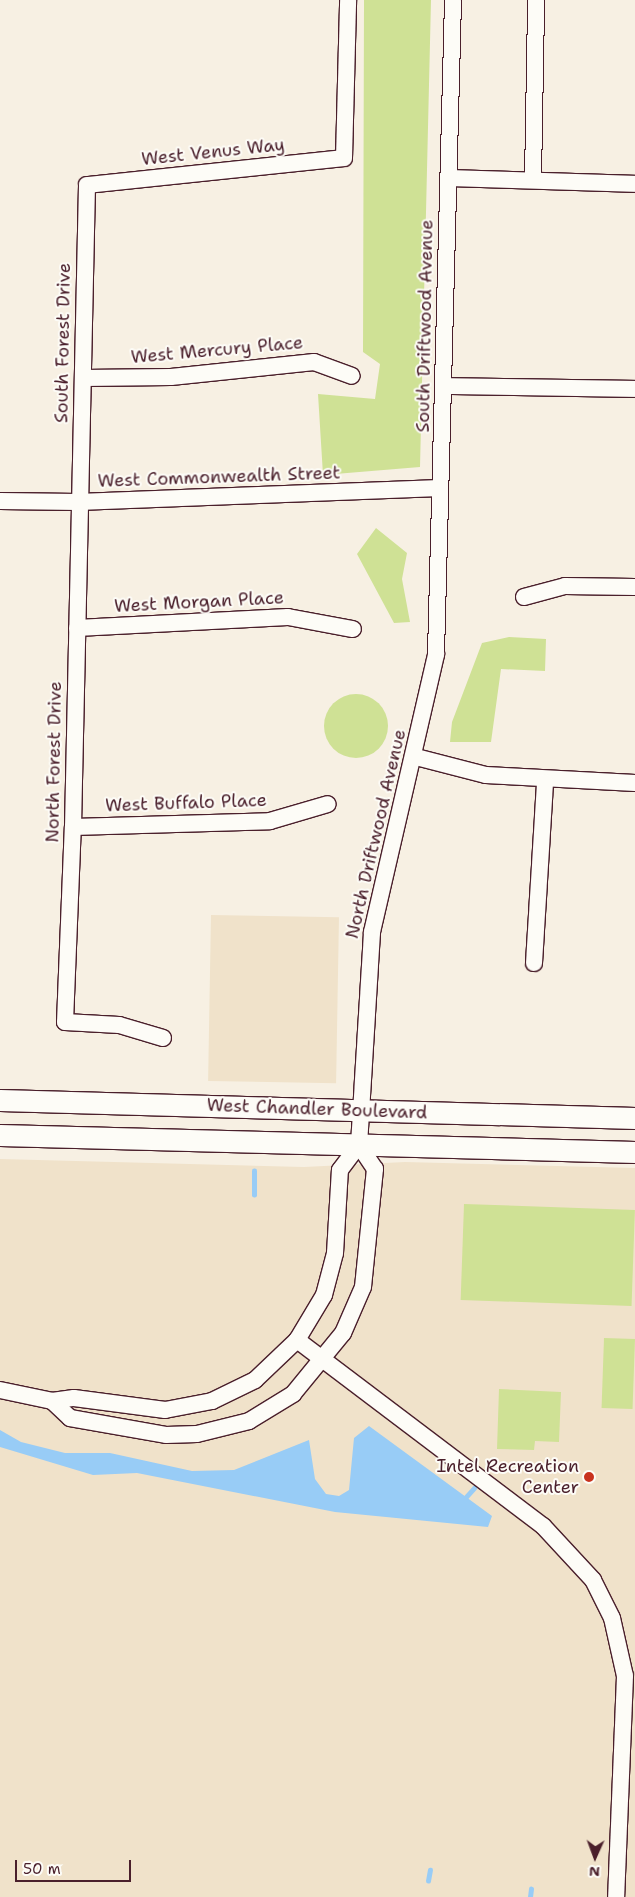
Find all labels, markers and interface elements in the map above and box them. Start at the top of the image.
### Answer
street label: West Venus Way [140,134,286,170]
street label: South Driftwood Avenue [412,219,438,433]
street label: South Forest Drive [51,263,75,423]
street label: West Mercury Place [130,332,304,368]
street label: West Commonwealth Street [97,462,341,492]
street label: West Morgan Place [114,587,284,617]
street label: North Forest Drive [42,681,66,843]
street label: North Driftwood Avenue [341,727,411,941]
street label: West Buffalo Place [105,789,267,817]
street label: West Chandler Boulevard [206,1094,428,1124]
place label: Intel Recreation Center [436,1456,579,1498]
marker: Intel Recreation Center [583,1471,595,1483]
north arrow [570,1832,620,1882]
scale bar [18,1850,134,1882]
text: 50 m [23,1859,61,1879]
text: N [589,1863,600,1881]

